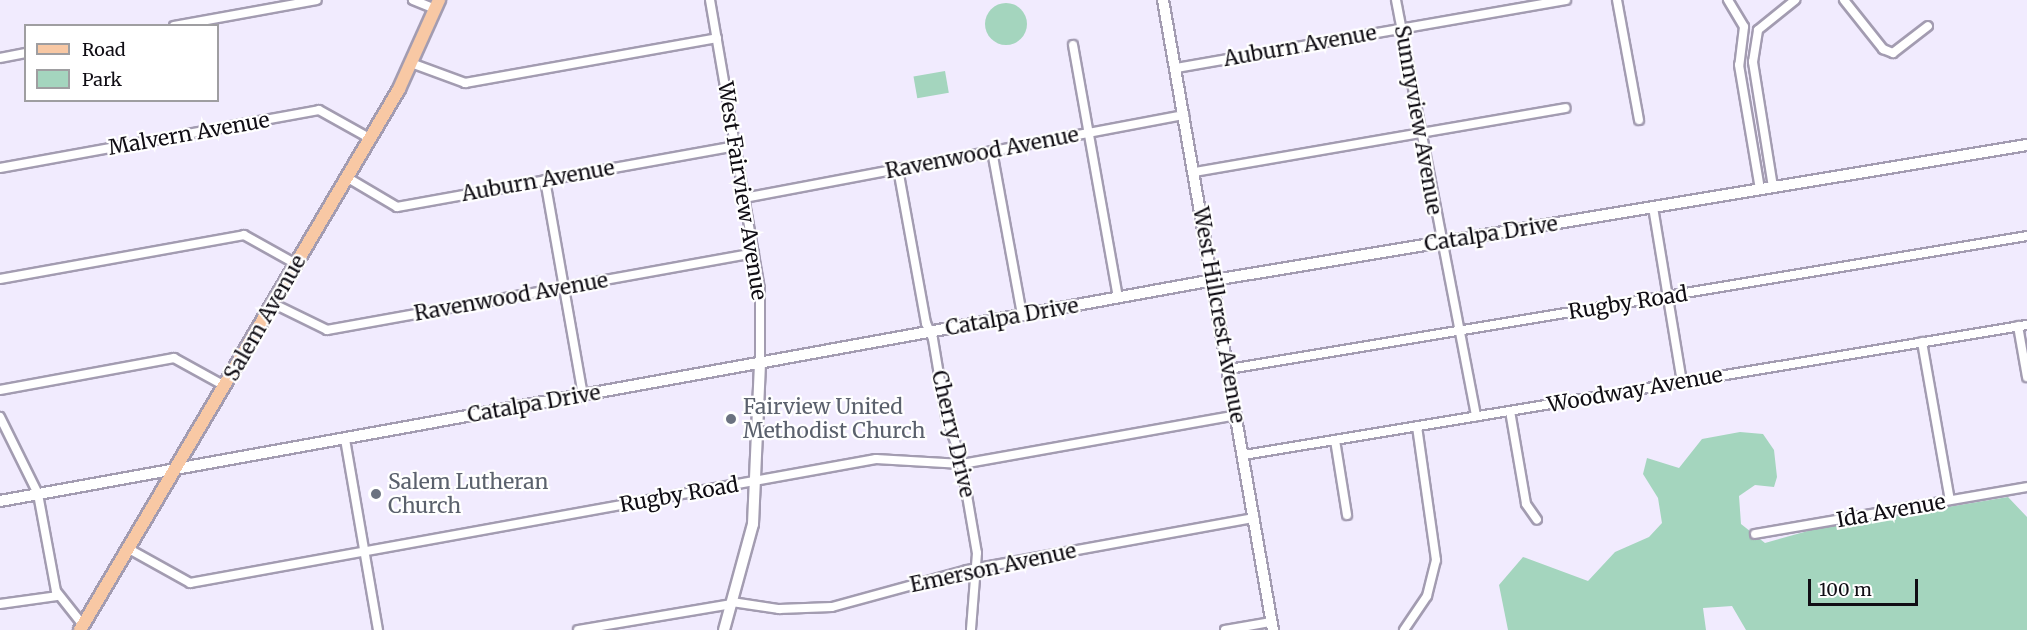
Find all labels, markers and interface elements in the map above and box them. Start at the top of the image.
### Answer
street label: Auburn Avenue [1222,20,1378,72]
street label: Sunnyview Avenue [1389,23,1447,217]
legend [24,24,219,102]
text: Road [82,38,126,61]
text: Park [82,68,122,91]
street label: West Fairview Avenue [712,80,772,302]
street label: Malvern Avenue [106,107,272,161]
street label: Ravenwood Avenue [883,122,1081,184]
street label: Auburn Avenue [460,155,616,207]
street label: West Hillcrest Avenue [1188,205,1250,425]
street label: Catalpa Drive [1422,211,1560,257]
street label: Salem Avenue [219,251,311,385]
street label: Ravenwood Avenue [412,268,610,326]
street label: Rugby Road [1567,281,1689,325]
street label: Catalpa Drive [943,293,1081,341]
street label: Woodway Avenue [1545,362,1725,418]
street label: Cherry Drive [926,368,980,500]
street label: Catalpa Drive [465,380,603,428]
place label: Fairview United Methodist Church [743,394,925,444]
marker: Fairview United Methodist Church [724,412,738,426]
place label: Salem Lutheran Church [388,469,548,519]
street label: Rugby Road [618,472,740,518]
marker: Salem Lutheran Church [369,487,383,501]
street label: Ida Avenue [1835,489,1947,533]
street label: Emerson Avenue [908,538,1078,598]
scale bar [1811,567,1920,605]
text: 100 m [1819,578,1872,601]

